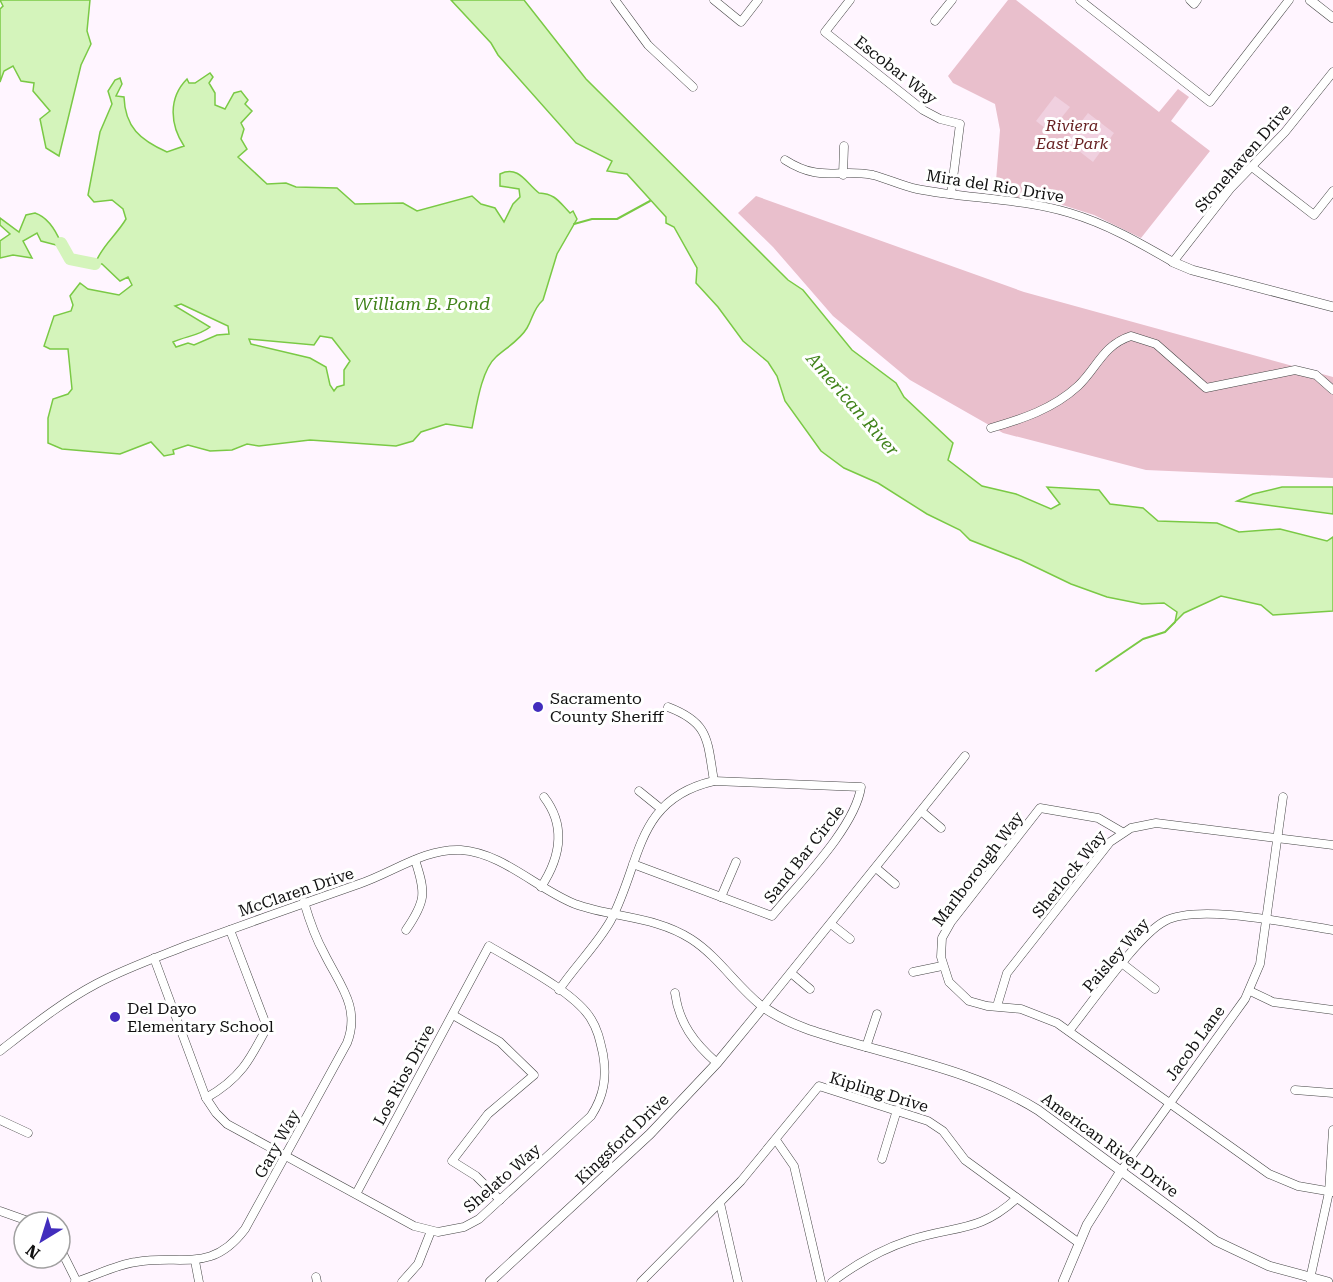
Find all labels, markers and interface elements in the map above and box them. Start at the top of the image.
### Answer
street label: Escobar Way [851,32,941,108]
street label: Stonehaven Drive [1191,100,1295,216]
park label: Riviera East Park [1035,116,1108,153]
street label: Mira del Rio Drive [925,166,1065,206]
water label: William B. Pond [354,293,490,314]
water label: American River [802,347,904,460]
place label: Sacramento County Sheriff [550,689,664,726]
marker: Sacramento County Sheriff [531,700,545,714]
street label: Sand Bar Circle [760,801,848,907]
street label: Marlborough Way [929,808,1028,930]
street label: Sherlock Way [1028,826,1110,922]
street label: McClaren Drive [236,863,356,921]
street label: Paisley Way [1079,914,1154,996]
place label: Del Dayo Elementary School [127,999,274,1036]
street label: Jacob Lane [1161,1002,1229,1084]
marker: Del Dayo Elementary School [108,1010,122,1024]
street label: Los Rios Drive [370,1021,439,1128]
street label: Kipling Drive [827,1068,931,1116]
street label: American River Drive [1038,1089,1182,1201]
street label: Kingsford Drive [572,1090,673,1188]
street label: Gary Way [250,1106,304,1181]
street label: Shelato Way [460,1139,545,1216]
north arrow [12,1210,72,1270]
text: N [22,1240,44,1263]

